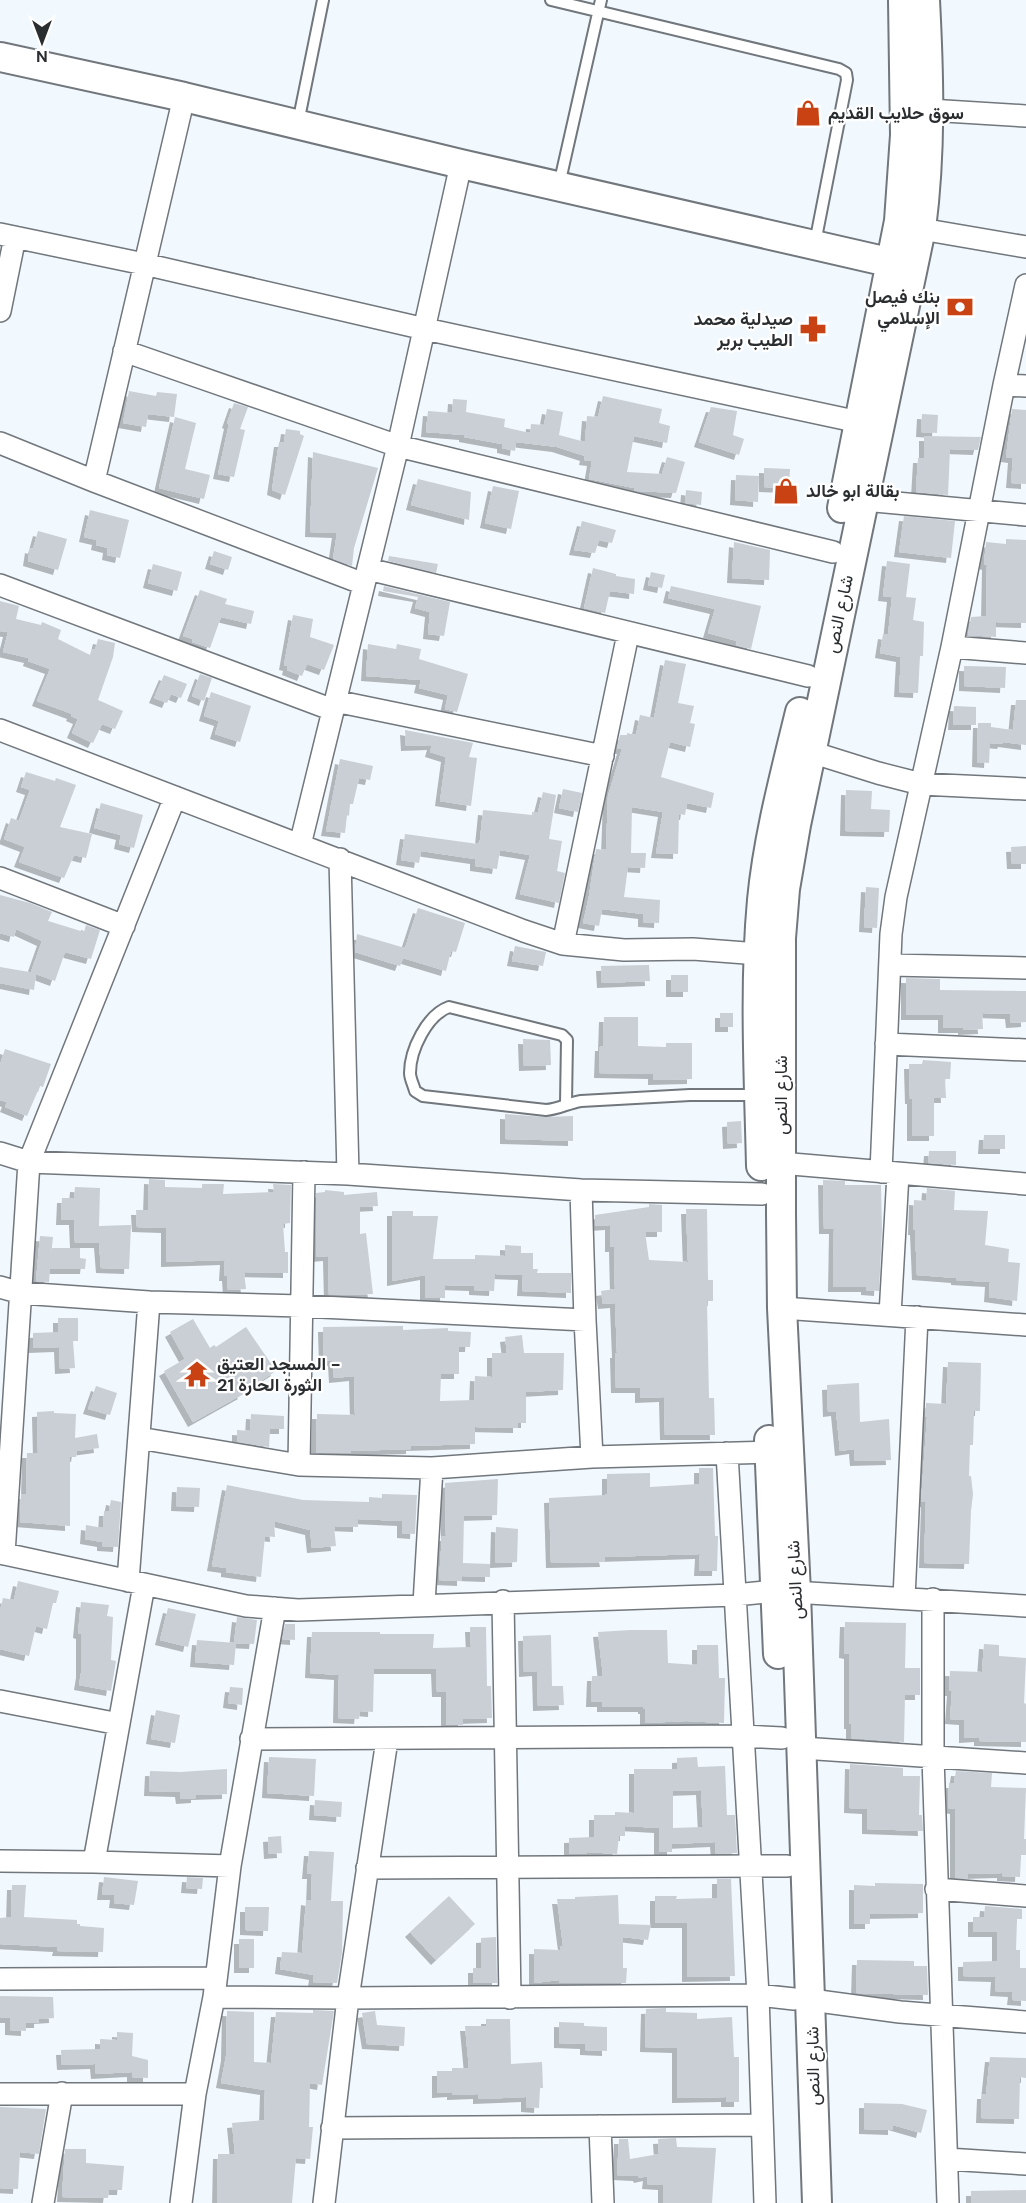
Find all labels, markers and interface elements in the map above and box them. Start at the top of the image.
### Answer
north arrow [12,12,72,72]
text: N [36,46,48,67]
shop icon: سوق حلايب القديم [793,98,823,128]
place label: سوق حلايب القديم [828,101,964,125]
place label: بنك فيصل الإسلامي [865,285,940,333]
bank icon: بنك فيصل الإسلامي [945,292,975,322]
place label: صيدلية محمد الطيب برير [694,307,793,352]
pharmacy icon: صيدلية محمد الطيب برير [798,314,828,344]
shop icon: بقالة ابو خالد [771,476,801,506]
place label: بقالة ابو خالد [806,479,899,503]
street label: شارع النص [819,573,859,655]
street label: شارع النص [769,1055,793,1135]
place label: المسجد العتيق - الثورة الحارة 21 [217,1352,341,1397]
temple icon: المسجد العتيق - الثورة الحارة 21 [182,1359,212,1389]
street label: شارع النص [781,1540,809,1620]
street label: شارع النص [800,2026,826,2106]

